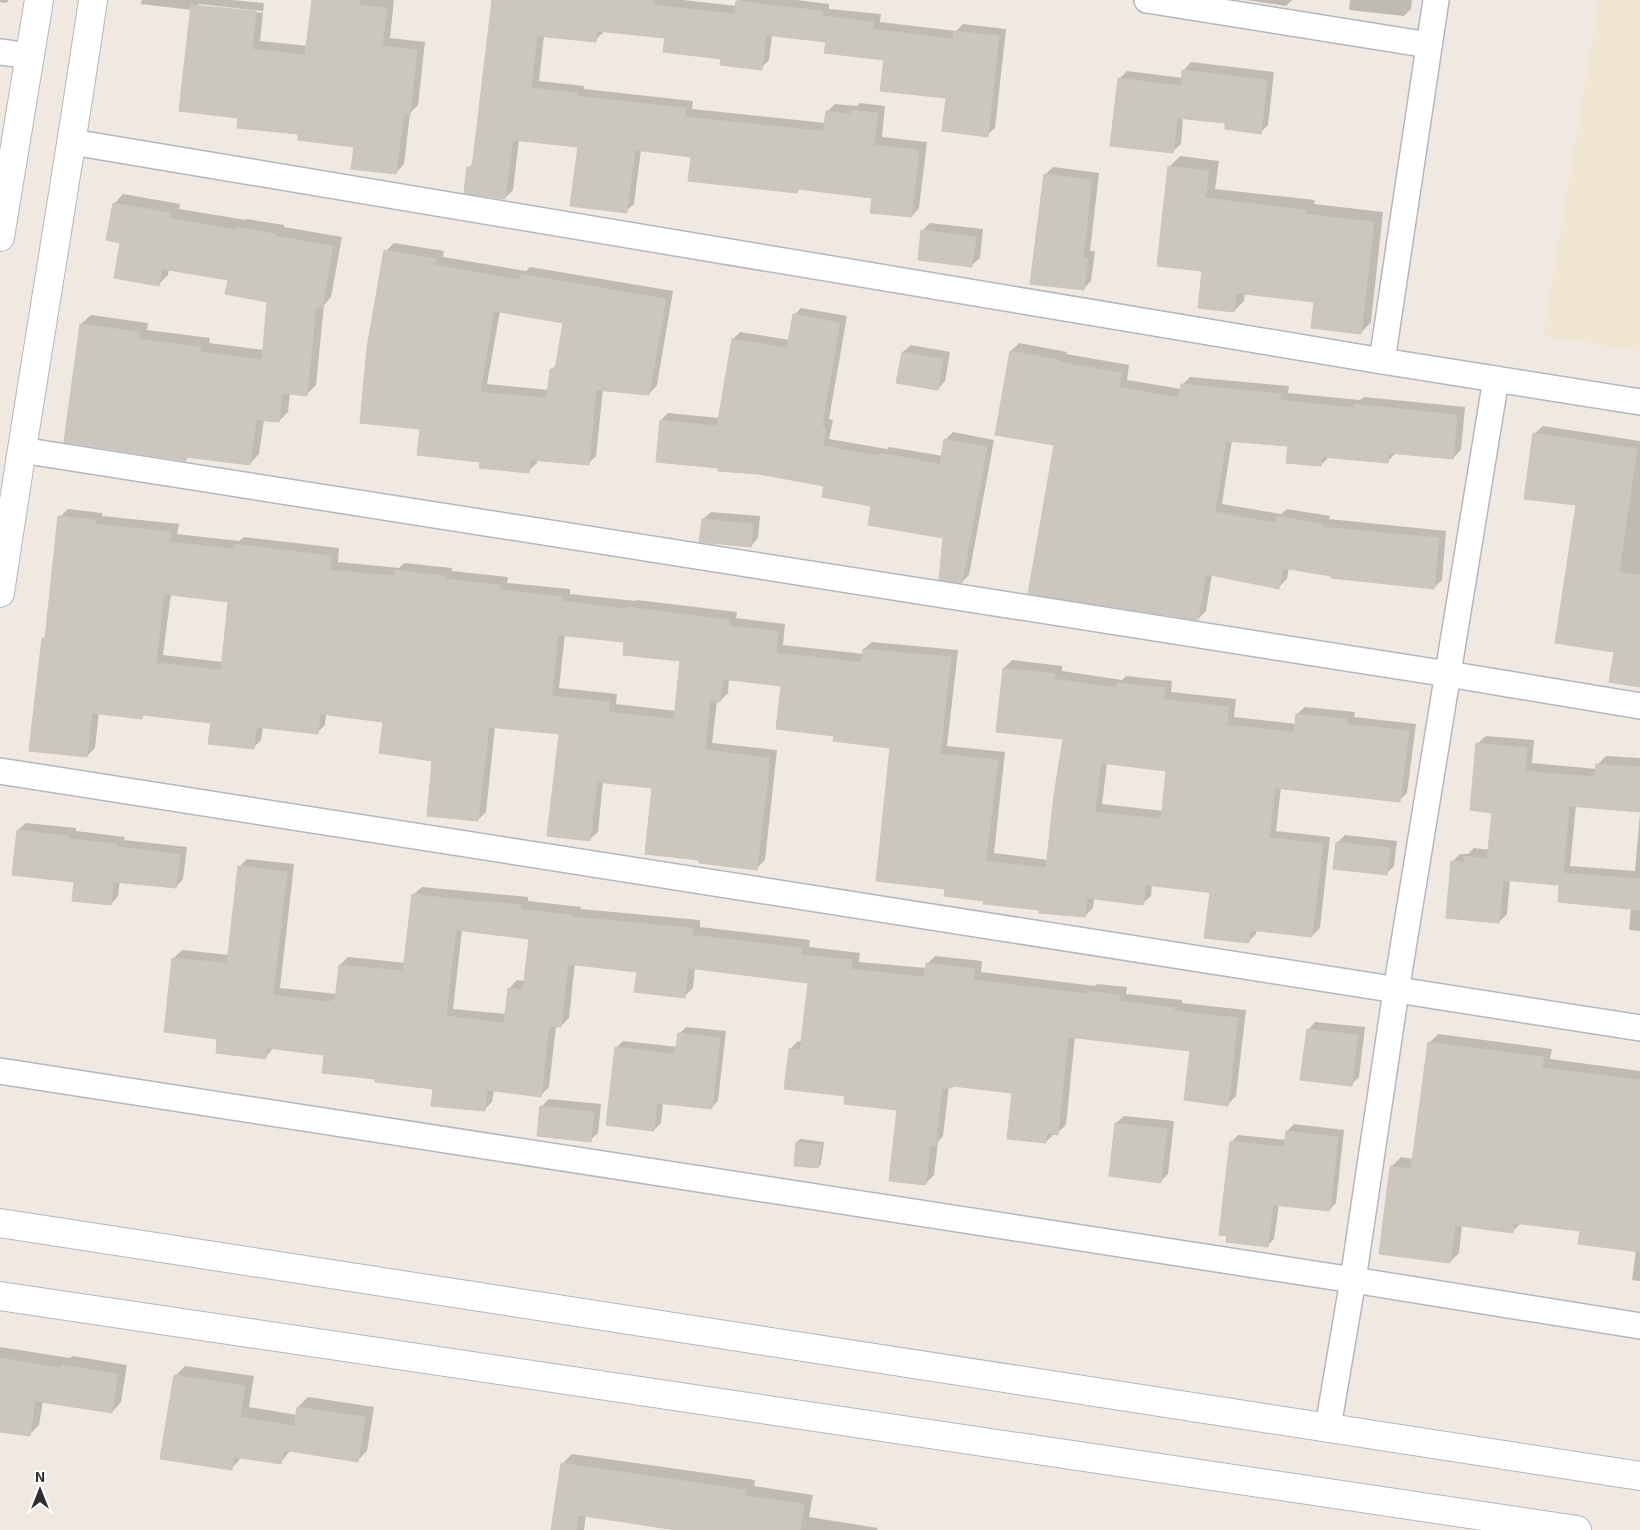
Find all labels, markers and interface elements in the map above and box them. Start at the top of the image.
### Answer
north arrow [15,1465,65,1515]
text: N [35,1468,45,1485]

